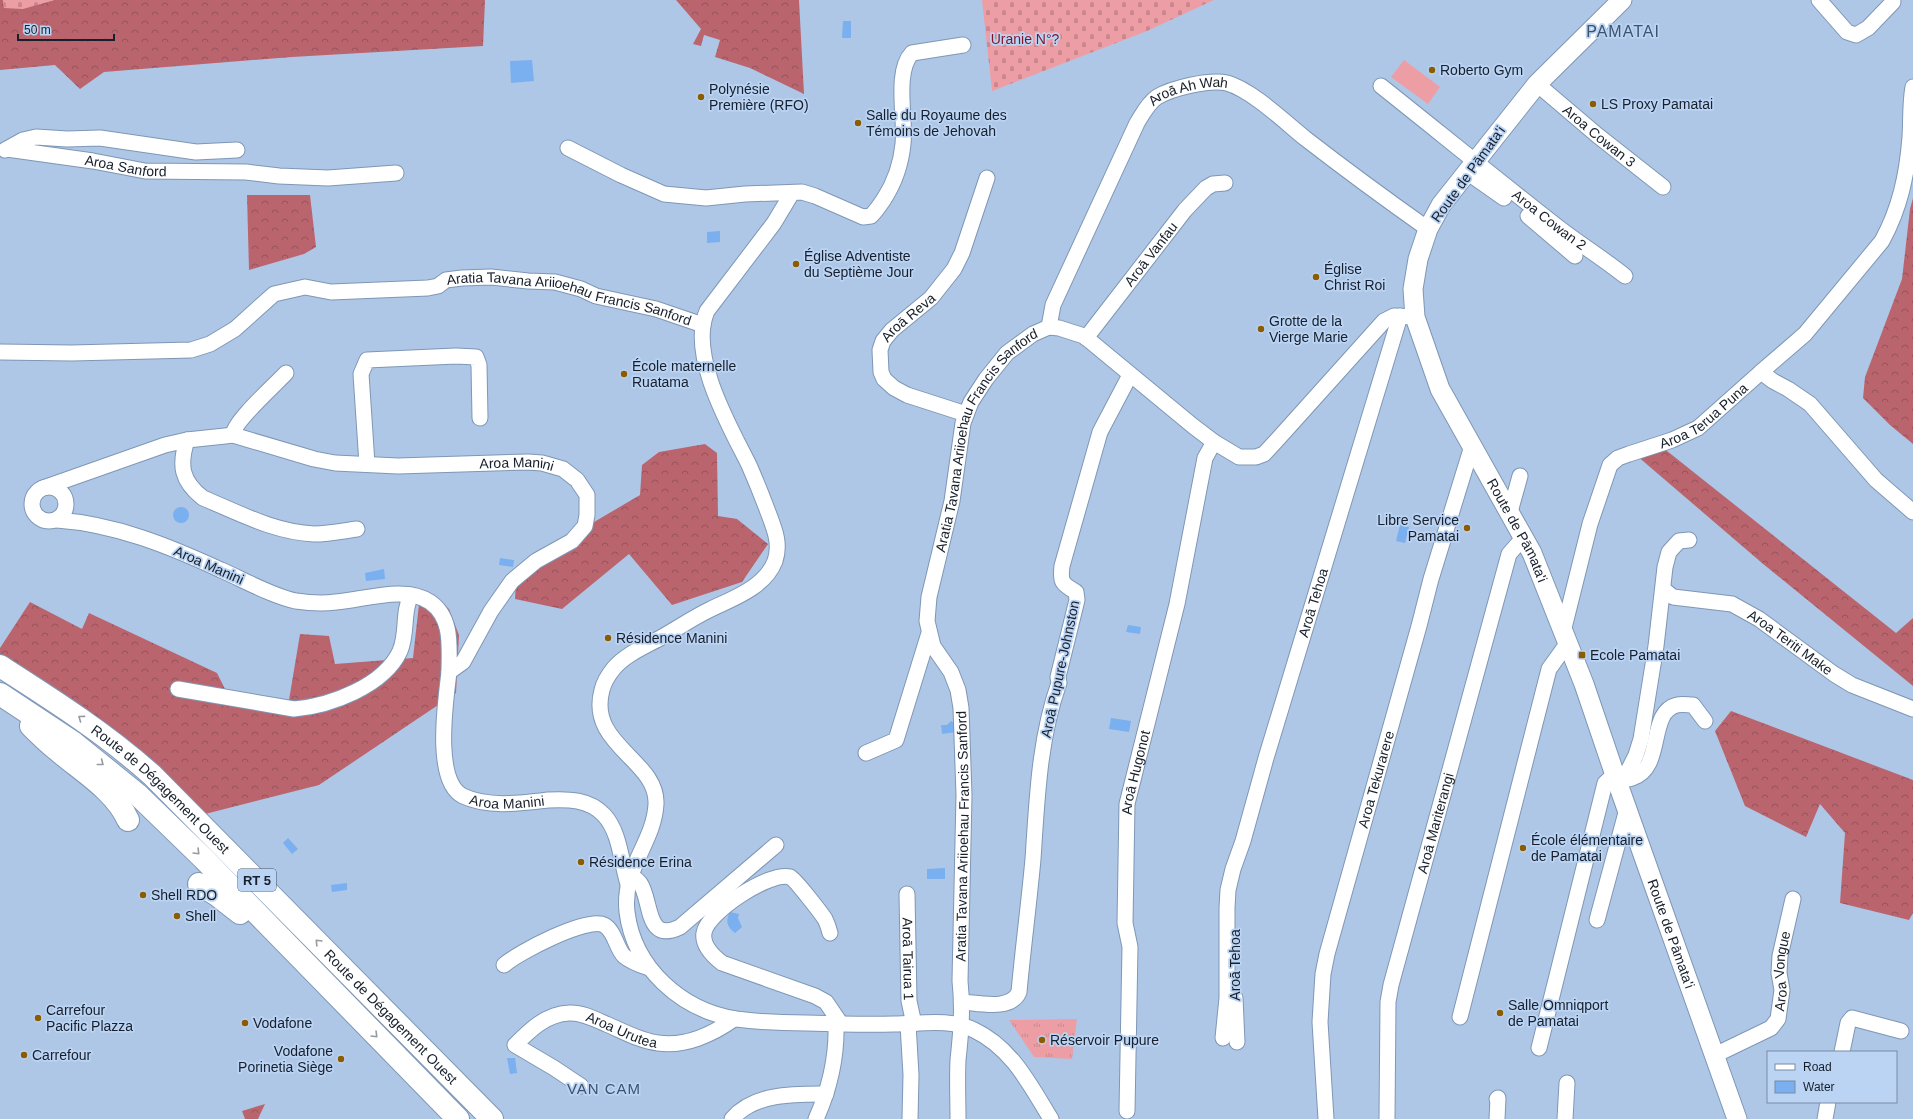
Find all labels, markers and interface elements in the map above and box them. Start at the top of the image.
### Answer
scale bar [18,16,114,42]
text: 50 m [24,23,51,37]
district label: PAMATAI [1586,23,1660,40]
park label: Uranie N°? [991,31,1060,47]
place label: Roberto Gym [1440,62,1523,78]
marker: Roberto Gym [1427,65,1437,75]
street label: Aroā Ah Wah [1145,74,1229,109]
place label: Polynésie Première (RFO) [709,81,809,113]
marker: Polynésie Première (RFO) [696,92,706,102]
place label: LS Proxy Pamatai [1601,96,1713,112]
marker: LS Proxy Pamatai [1588,99,1598,109]
street label: Aroa Cowan 3 [1560,102,1639,170]
place label: Salle du Royaume des Témoins de Jehovah [866,107,1007,139]
marker: Salle du Royaume des Témoins de Jehovah [853,118,863,128]
street label: Route de Pāmata'i [1428,123,1508,225]
street label: Aroa Sanford [84,152,167,179]
street label: Aroa Cowan 2 [1509,186,1590,253]
street label: Aroā Vanfau [1121,219,1181,289]
place label: Église Adventiste du Septième Jour [804,248,914,280]
marker: Église Adventiste du Septième Jour [791,259,801,269]
place label: Église Christ Roi [1324,261,1385,293]
street label: Aratia Tavana Ariioehau Francis Sanford [446,269,694,329]
marker: Église Christ Roi [1311,272,1321,282]
street label: Aroā Reva [878,290,939,345]
place label: Grotte de la Vierge Marie [1269,313,1348,345]
marker: Grotte de la Vierge Marie [1256,324,1266,334]
street label: Aratia Tavana Ariioehau Francis Sanford [932,325,1040,554]
place label: École maternelle Ruatama [632,358,736,390]
marker: École maternelle Ruatama [619,369,629,379]
street label: Aroa Terua Puna [1657,380,1751,452]
street label: Aroa Manini [479,454,556,474]
street label: Route de Pāmata'i [1484,476,1551,585]
place label: Libre Service Pamatai [1377,512,1459,544]
marker: Libre Service Pamatai [1462,523,1472,533]
street label: Aroa Manini [172,542,246,588]
street label: Aroā Tehoa [1295,566,1331,639]
street label: Aroā Pupure-Johnston [1038,599,1082,739]
street label: Aroa Teriti Make [1745,606,1836,678]
place label: Résidence Manini [616,630,727,646]
marker: Résidence Manini [603,633,613,643]
place label: Ecole Pamatai [1590,647,1680,663]
marker: Ecole Pamatai [1577,650,1587,660]
street label: Aratia Tavana Ariioehau Francis Sanford [952,711,972,962]
one-way arrow [78,715,85,723]
street label: Route de Dégagement Ouest [88,722,233,857]
street label: Aroā Hugonot [1119,729,1153,815]
street label: Aroa Tekurarere [1355,729,1397,830]
one-way arrow [97,759,104,766]
street label: Aroā Mariterangi [1414,771,1457,875]
street label: Aroa Manini [468,791,545,812]
place label: École élémentaire de Pamatai [1531,832,1643,864]
marker: École élémentaire de Pamatai [1518,843,1528,853]
one-way arrow [192,847,200,855]
place label: Résidence Erina [589,854,692,870]
marker: Résidence Erina [576,857,586,867]
road number: RT 5 [238,869,276,891]
street label: Route de Pāmata'i [1644,877,1698,990]
place label: Shell RDO [151,887,217,903]
marker: Shell RDO [138,890,148,900]
place label: Shell [185,908,216,924]
marker: Shell [172,911,182,921]
street label: Aroā Tairua 1 [899,917,917,1001]
street label: Aroā Tehoa [1227,929,1243,1001]
street label: Aroa Vongue [1770,929,1793,1012]
one-way arrow [315,939,322,947]
street label: Route de Dégagement Ouest [321,946,461,1087]
place label: Salle Omniqport de Pamatai [1508,997,1608,1029]
place label: Carrefour Pacific Plazza [46,1002,133,1034]
street label: Aroa Urutea [584,1008,659,1051]
marker: Salle Omniqport de Pamatai [1495,1008,1505,1018]
marker: Carrefour Pacific Plazza [33,1013,43,1023]
place label: Vodafone [253,1015,312,1031]
marker: Vodafone [240,1018,250,1028]
one-way arrow [370,1030,378,1038]
place label: Réservoir Pupure [1050,1032,1159,1048]
marker: Réservoir Pupure [1037,1035,1047,1045]
place label: Vodafone Porinetia Siège [238,1043,333,1075]
place label: Carrefour [32,1047,91,1063]
marker: Carrefour [19,1050,29,1060]
legend [1767,1051,1897,1103]
marker: Vodafone Porinetia Siège [336,1054,346,1064]
text: Road [1803,1060,1832,1074]
district label: VAN CAM [567,1080,641,1097]
text: Water [1803,1080,1835,1094]

